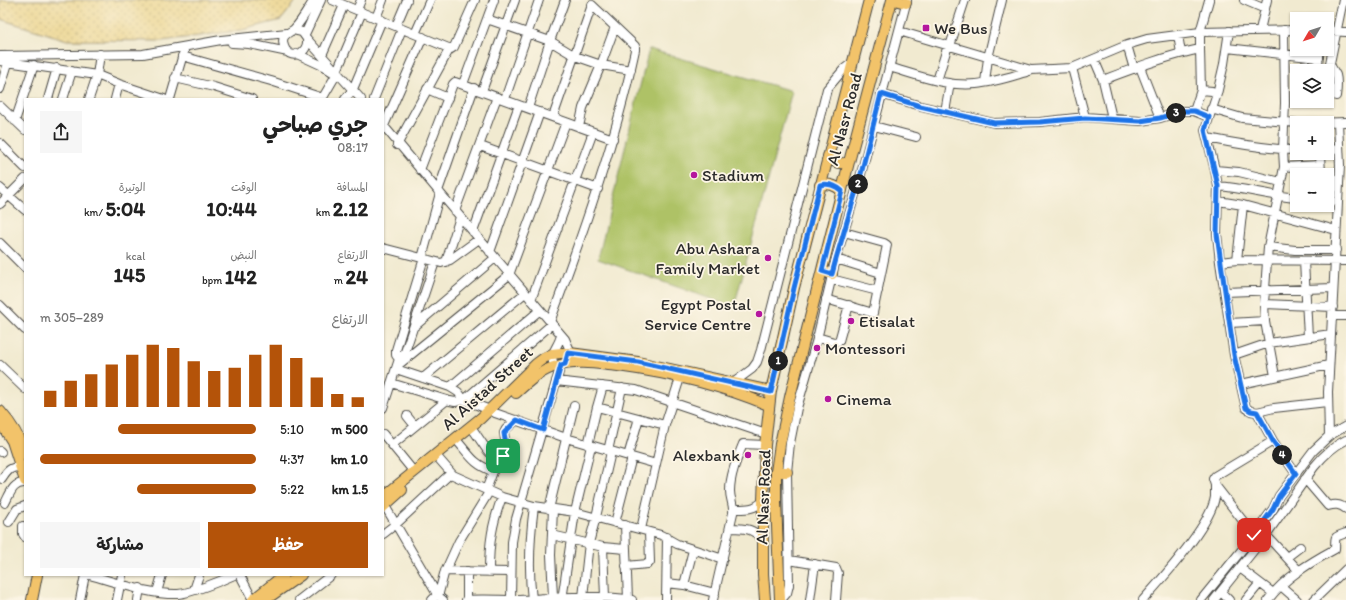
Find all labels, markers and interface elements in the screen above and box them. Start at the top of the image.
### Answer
north arrow [1290,12,1334,56]
map controls [1290,12,1334,212]
place label: We Bus [934,18,987,38]
marker: We Bus [921,23,931,33]
button: layers [1290,64,1334,108]
street label: Al Nasr Road [822,70,866,168]
pin: 3 [1166,103,1186,123]
text: 3 [1173,106,1179,119]
button: share [40,111,82,153]
text: جري صباحي [263,111,368,138]
button: + [1290,116,1334,160]
text: 08:17 [337,140,368,155]
place label: Stadium [702,165,764,185]
button: − [1290,168,1334,212]
marker: Stadium [689,170,699,180]
pin: 2 [848,174,868,194]
text: 2 [855,177,861,190]
text: الوتيرة [119,181,145,194]
text: الوقت [231,181,257,194]
text: المسافة [337,181,368,194]
text: 5:04 [106,197,145,221]
text: 10:44 [206,197,257,221]
text: 2.12 [333,197,368,221]
text: /km [84,206,106,219]
text: km [316,206,333,219]
place label: Abu Ashara Family Market [656,238,760,278]
text: النبض [230,249,257,262]
text: الارتفاع [337,249,368,262]
text: kcal [126,250,145,263]
marker: Abu Ashara Family Market [763,253,773,263]
text: 145 [114,263,145,287]
text: 142 [225,265,257,289]
text: 24 [345,265,368,289]
text: bpm [202,274,225,287]
text: m [334,274,345,287]
place label: Egypt Postal Service Centre [645,294,751,334]
marker: Egypt Postal Service Centre [754,309,764,319]
text: 289–305 m [40,310,104,325]
place label: Etisalat [859,311,915,331]
text: الارتفاع [332,312,368,327]
marker: Etisalat [846,316,856,326]
place label: Montessori [825,338,906,358]
street label: Al Aistad Street [437,342,537,434]
marker: Montessori [812,343,822,353]
pin: 1 [768,351,788,371]
text: 1 [775,354,781,367]
place label: Cinema [836,389,892,409]
marker: Cinema [823,394,833,404]
text: 5:10 [280,422,304,437]
text: 500 m [331,422,368,437]
pin [486,439,520,473]
icon: arrive [492,445,514,467]
place label: Alexbank [673,445,740,465]
pin: 4 [1272,445,1292,465]
street label: Al Nasr Road [751,448,775,545]
text: 4 [1279,448,1285,461]
marker: Alexbank [743,450,753,460]
text: 4:37 [279,452,304,467]
text: 1.0 km [331,452,368,467]
text: 5:22 [280,482,304,497]
text: 1.5 km [332,482,368,497]
pin [1237,518,1271,552]
button: مشاركة [40,522,200,568]
button: حفظ [208,522,368,568]
icon: check [1243,524,1265,546]

